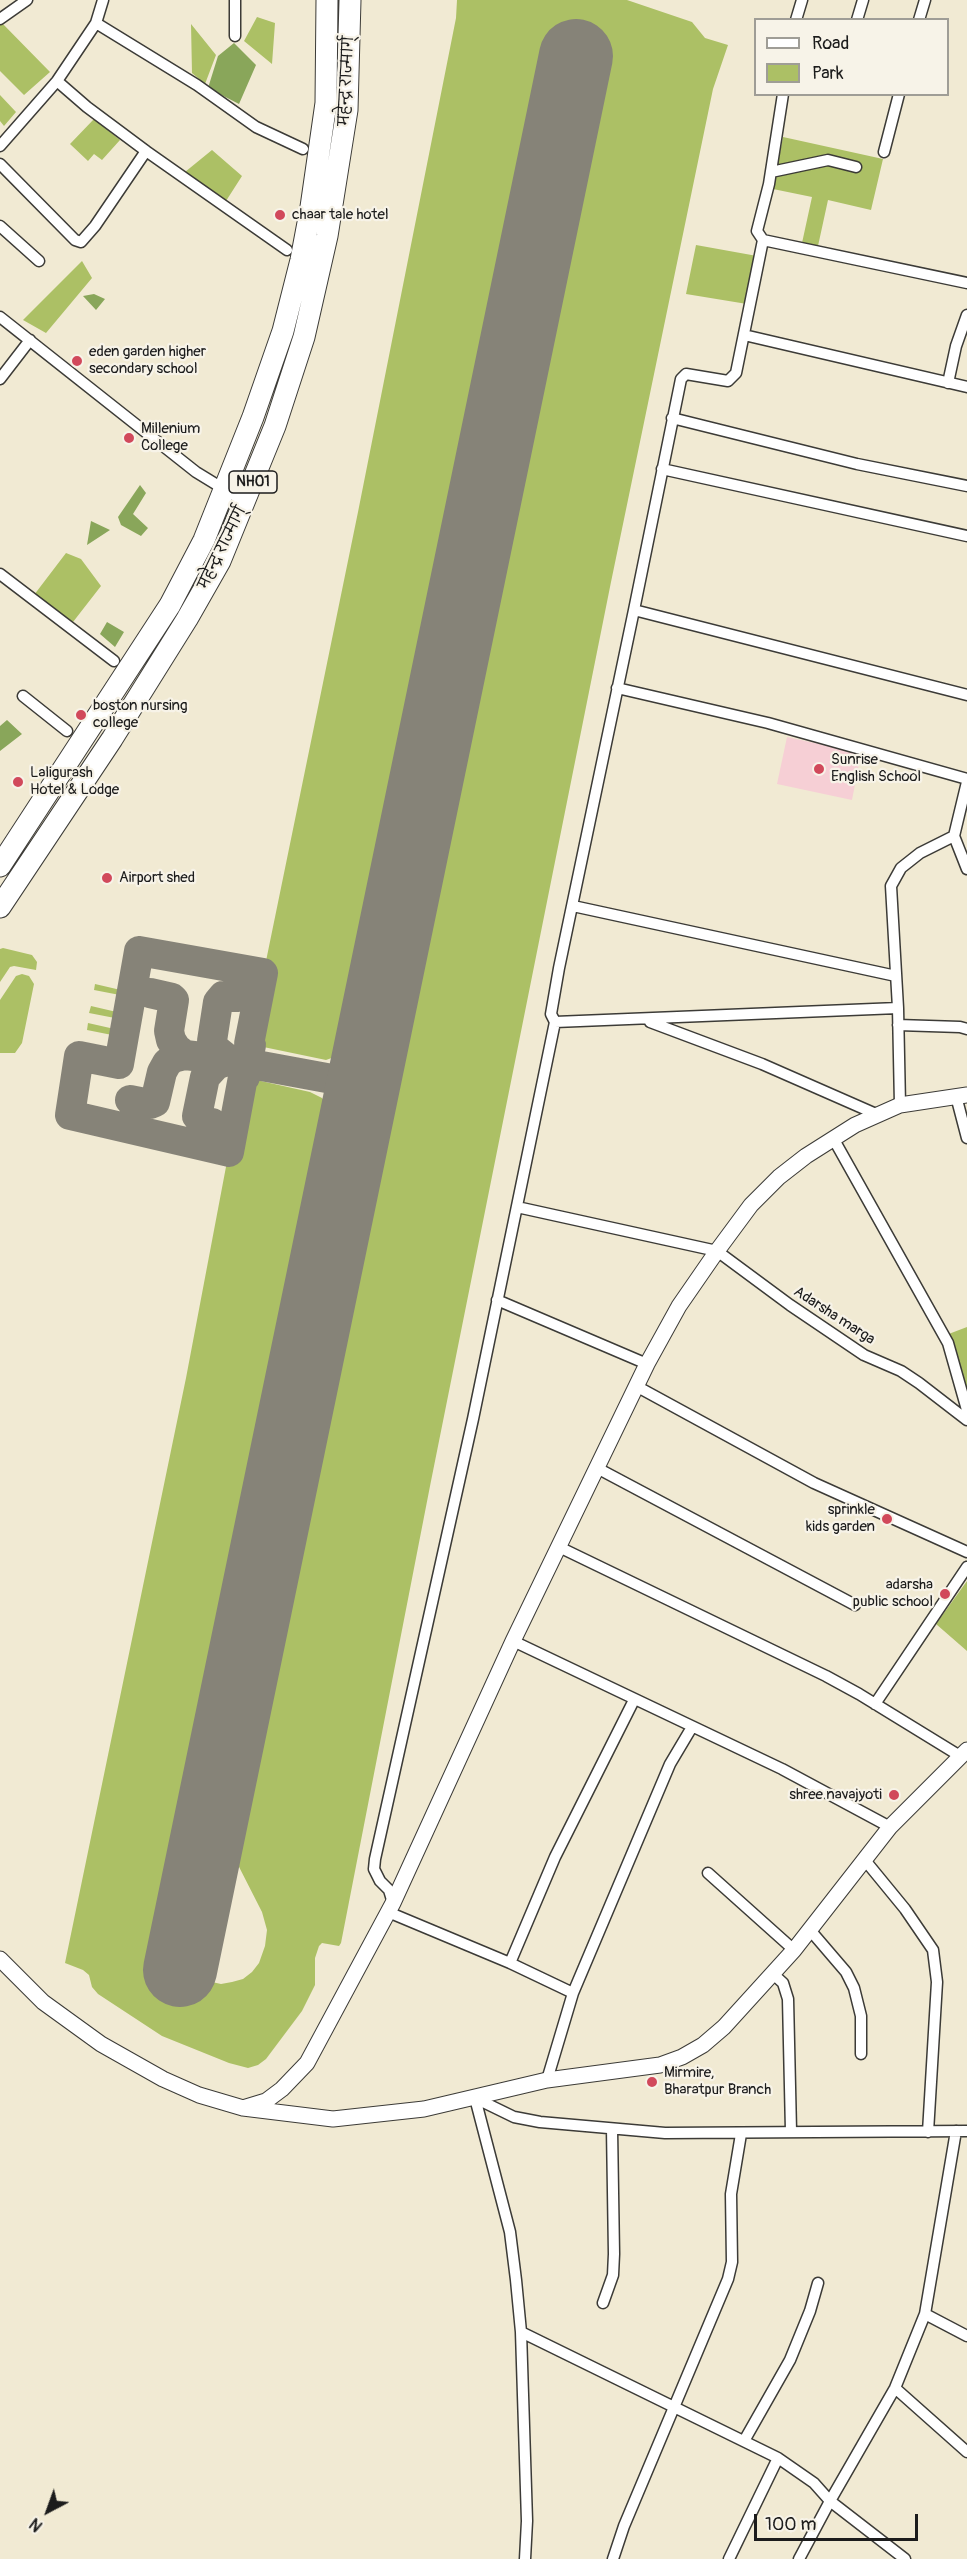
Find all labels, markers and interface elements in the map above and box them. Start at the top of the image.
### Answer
legend [754,18,949,96]
text: Road [812,32,849,55]
street label: महेन्द्र राज्मार्ग् [336,36,358,126]
text: Park [812,62,844,85]
place label: chaar tale hotel [292,206,389,224]
marker: chaar tale hotel [273,208,287,222]
place label: eden garden higher secondary school [89,343,206,378]
marker: eden garden higher secondary school [70,354,84,368]
place label: Millenium College [141,420,200,455]
marker: Millenium College [122,431,136,445]
road number: NH01 [229,471,277,493]
street label: महेन्द्र राज्मार्ग् [195,504,251,592]
place label: boston nursing college [93,697,187,732]
marker: boston nursing college [74,708,88,722]
place label: Sunrise English School [831,751,921,786]
marker: Sunrise English School [812,762,826,776]
place label: Laligurash Hotel & Lodge [30,764,119,799]
marker: Laligurash Hotel & Lodge [11,775,25,789]
place label: Airport shed [119,869,195,887]
marker: Airport shed [100,871,114,885]
street label: Adarsha marga [790,1283,878,1349]
place label: sprinkle kids garden [806,1501,875,1536]
marker: sprinkle kids garden [880,1512,894,1526]
place label: adarsha public school [853,1576,933,1611]
marker: adarsha public school [938,1587,952,1601]
place label: shree navajyoti [789,1786,882,1804]
marker: shree navajyoti [887,1788,901,1802]
place label: Mirmire, Bharatpur Branch [664,2064,771,2099]
marker: Mirmire, Bharatpur Branch [645,2075,659,2089]
north arrow [18,2481,78,2541]
scale bar [757,2502,920,2540]
text: N [26,2513,47,2536]
text: 100 m [765,2513,817,2536]

